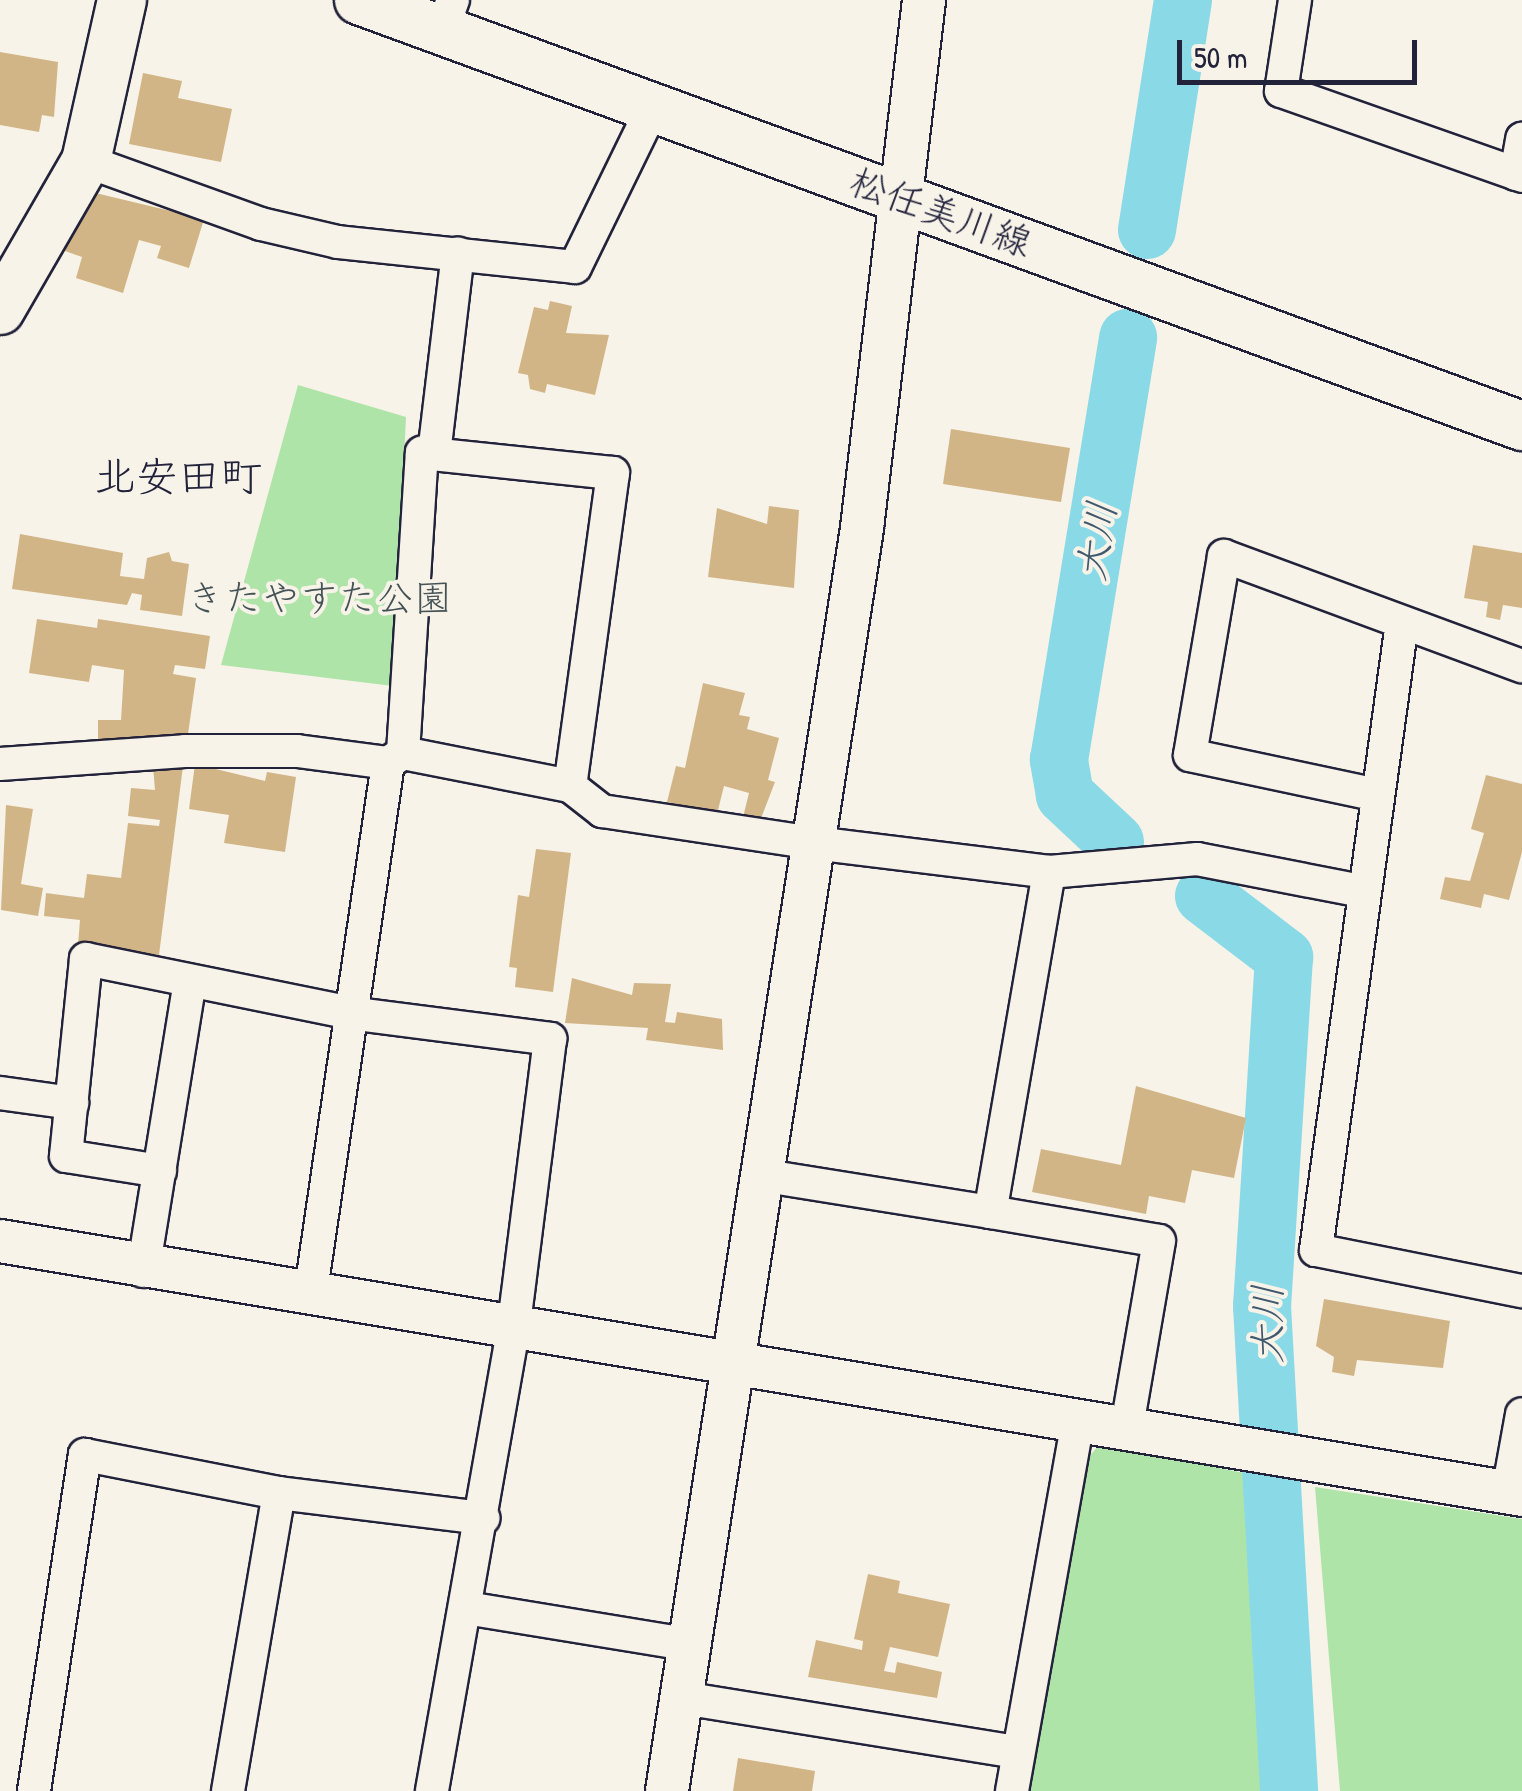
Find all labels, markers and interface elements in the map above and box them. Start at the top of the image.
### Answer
scale bar [1182,20,1422,82]
text: 50 m [1194,37,1247,77]
street label: 松任美川線 [844,158,1038,266]
district label: 北安田町 [94,451,262,501]
water label: 大川 [1065,498,1125,584]
park label: きたやすた公園 [186,575,452,621]
water label: 大川 [1242,1284,1290,1364]

